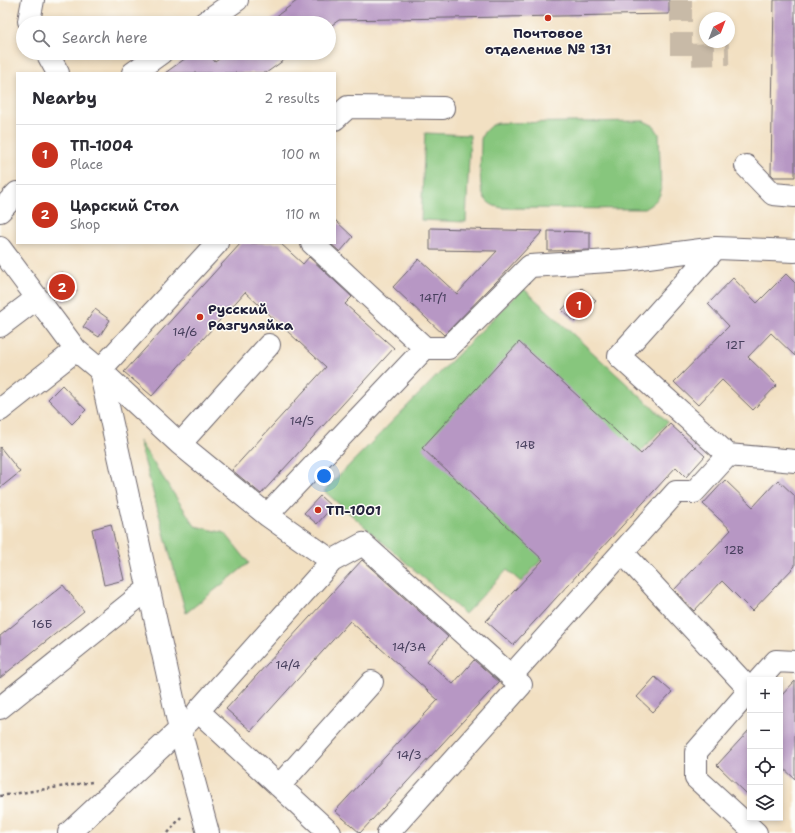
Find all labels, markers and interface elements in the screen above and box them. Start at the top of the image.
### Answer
north arrow [699,12,735,48]
marker: Почтовое отделение № 131 [543,13,553,23]
search box [16,16,336,60]
place label: Почтовое отделение № 131 [485,24,611,58]
icon: search [30,27,52,49]
text: Search here [62,28,148,48]
text: Nearby [32,87,97,109]
text: 2 results [264,90,320,107]
text: ТП-1004 [70,136,133,156]
text: 1 [42,146,48,163]
text: 100 m [281,146,320,163]
text: Place [70,156,103,173]
text: Царский Стол [70,196,179,216]
text: 2 [40,206,50,223]
text: 110 m [285,206,320,223]
text: Shop [70,216,100,233]
pin: 2 [49,272,75,302]
house number: 14Г/1 [419,290,447,306]
pin: 1 [566,290,592,320]
place label: Русский Разгуляйка [208,300,294,334]
marker: Русский Разгуляйка [195,312,205,322]
house number: 14/6 [173,324,197,340]
house number: 12Г [725,337,745,353]
house number: 14/5 [290,413,314,429]
house number: 14В [515,437,535,453]
your location [314,466,334,486]
place label: ТП-1001 [326,501,381,519]
marker: ТП-1001 [313,505,323,515]
house number: 12В [724,542,744,558]
house number: 16Б [32,616,53,632]
house number: 14/3А [392,639,426,655]
house number: 14/4 [276,657,300,673]
map controls [747,677,783,821]
button: + [747,677,783,713]
button: − [747,713,783,749]
house number: 14/3 [396,747,422,763]
button: locate [747,749,783,785]
button: layers [747,785,783,821]

